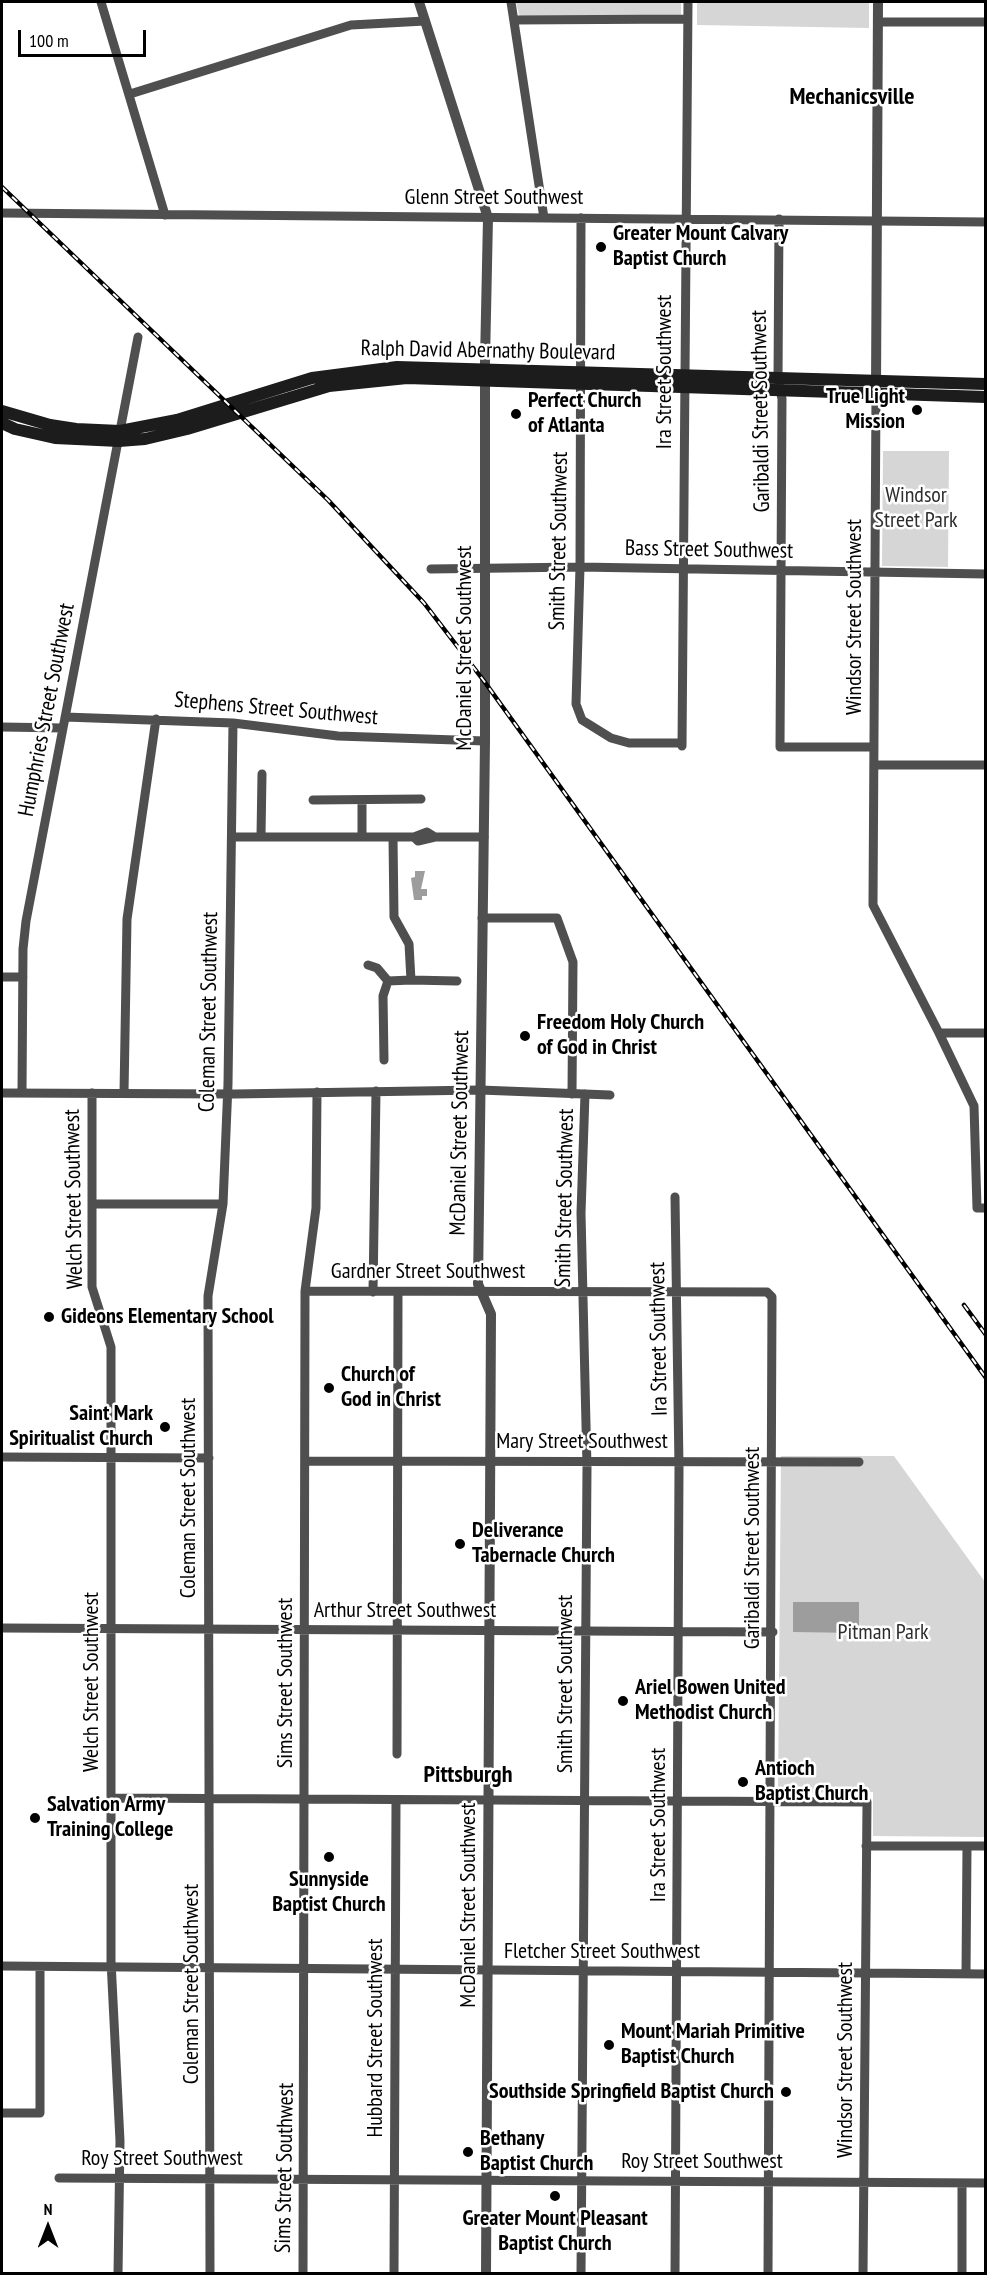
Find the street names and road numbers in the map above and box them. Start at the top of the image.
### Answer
street label: Glenn Street Southwest [405,185,583,211]
street label: Ira Street Southwest [652,295,678,449]
street label: Garibaldi Street Southwest [746,309,776,513]
street label: Ralph David Abernathy Boulevard [360,336,616,366]
street label: Smith Street Southwest [544,451,574,631]
street label: Windsor Street Southwest [842,519,868,715]
street label: Bass Street Southwest [625,535,793,565]
street label: McDaniel Street Southwest [452,545,478,751]
street label: Humphries Street Southwest [13,601,81,819]
street label: Stephens Street Southwest [173,687,379,731]
street label: Coleman Street Southwest [194,912,224,1112]
street label: McDaniel Street Southwest [445,1030,475,1236]
street label: Smith Street Southwest [550,1108,580,1288]
street label: Welch Street Southwest [59,1109,89,1289]
street label: Gardner Street Southwest [331,1259,525,1285]
street label: Ira Street Southwest [644,1262,674,1416]
street label: Coleman Street Southwest [176,1398,202,1598]
street label: Mary Street Southwest [496,1429,668,1455]
street label: Garibaldi Street Southwest [740,1447,766,1649]
street label: Welch Street Southwest [79,1592,105,1772]
street label: Smith Street Southwest [553,1595,579,1773]
street label: Sims Street Southwest [273,1598,299,1768]
street label: Arthur Street Southwest [314,1598,496,1624]
street label: Ira Street Southwest [646,1748,672,1902]
street label: McDaniel Street Southwest [456,1802,482,2008]
street label: Coleman Street Southwest [179,1884,205,2084]
street label: Hubbard Street Southwest [363,1938,389,2138]
street label: Fletcher Street Southwest [504,1939,700,1965]
street label: Windsor Street Southwest [833,1962,859,2158]
street label: Sims Street Southwest [270,2083,300,2253]
street label: Roy Street Southwest [81,2146,243,2172]
street label: Roy Street Southwest [621,2149,783,2175]

